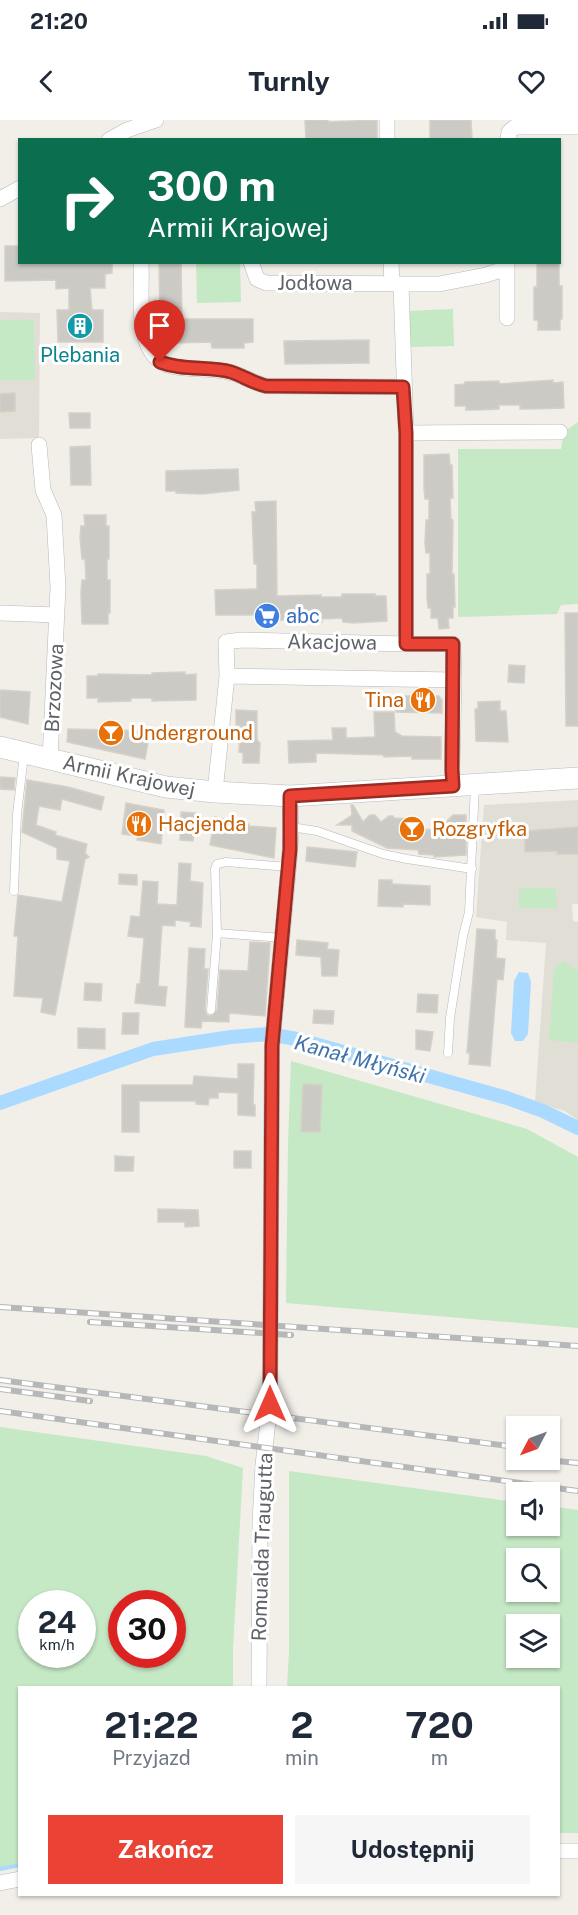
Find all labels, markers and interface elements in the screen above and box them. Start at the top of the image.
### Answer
text: 21:20 [30,8,88,34]
icon: back [30,65,63,98]
text: Turnly [248,65,330,97]
icon: heart [515,65,548,98]
text: 300 m [147,161,276,210]
icon: right [48,162,126,240]
text: Armii Krajowej [147,211,329,243]
street label: Jodłowa [277,271,353,295]
pin [134,300,185,362]
icon: arrive [143,309,176,342]
building icon: Plebania [65,311,95,341]
place label: Plebania [40,343,120,367]
supermarket icon: abc [252,601,282,631]
place label: abc [286,604,320,628]
street label: Akacjowa [287,629,377,655]
street label: Brzozowa [40,643,68,733]
restaurant icon: Tina [408,685,438,715]
place label: Tina [364,688,404,712]
bar icon: Underground [96,718,126,748]
place label: Underground [130,721,253,745]
street label: Armii Krajowej [61,750,197,802]
restaurant icon: Hacjenda [124,809,154,839]
place label: Hacjenda [158,812,246,836]
bar icon: Rozgryfka [397,814,427,844]
place label: Rozgryfka [432,817,527,841]
water label: Kanał Młyński [292,1030,428,1088]
position arrow [238,1372,302,1436]
north arrow [506,1416,560,1470]
map controls [506,1416,560,1668]
street label: Romualda Traugutta [247,1452,277,1642]
button: sound [506,1482,560,1536]
button: search [506,1548,560,1602]
speed limit sign: 30 [108,1590,186,1668]
text: 24 [38,1604,76,1640]
button: layers [506,1614,560,1668]
text: km/h [39,1636,75,1653]
text: 21:22 [104,1704,199,1746]
text: 2 [290,1704,313,1746]
text: 720 [405,1704,474,1746]
text: Przyjazd [112,1746,191,1770]
text: min [285,1746,319,1770]
text: m [431,1746,448,1770]
button: Zakończ [48,1815,283,1884]
button: Udostępnij [295,1815,530,1884]

